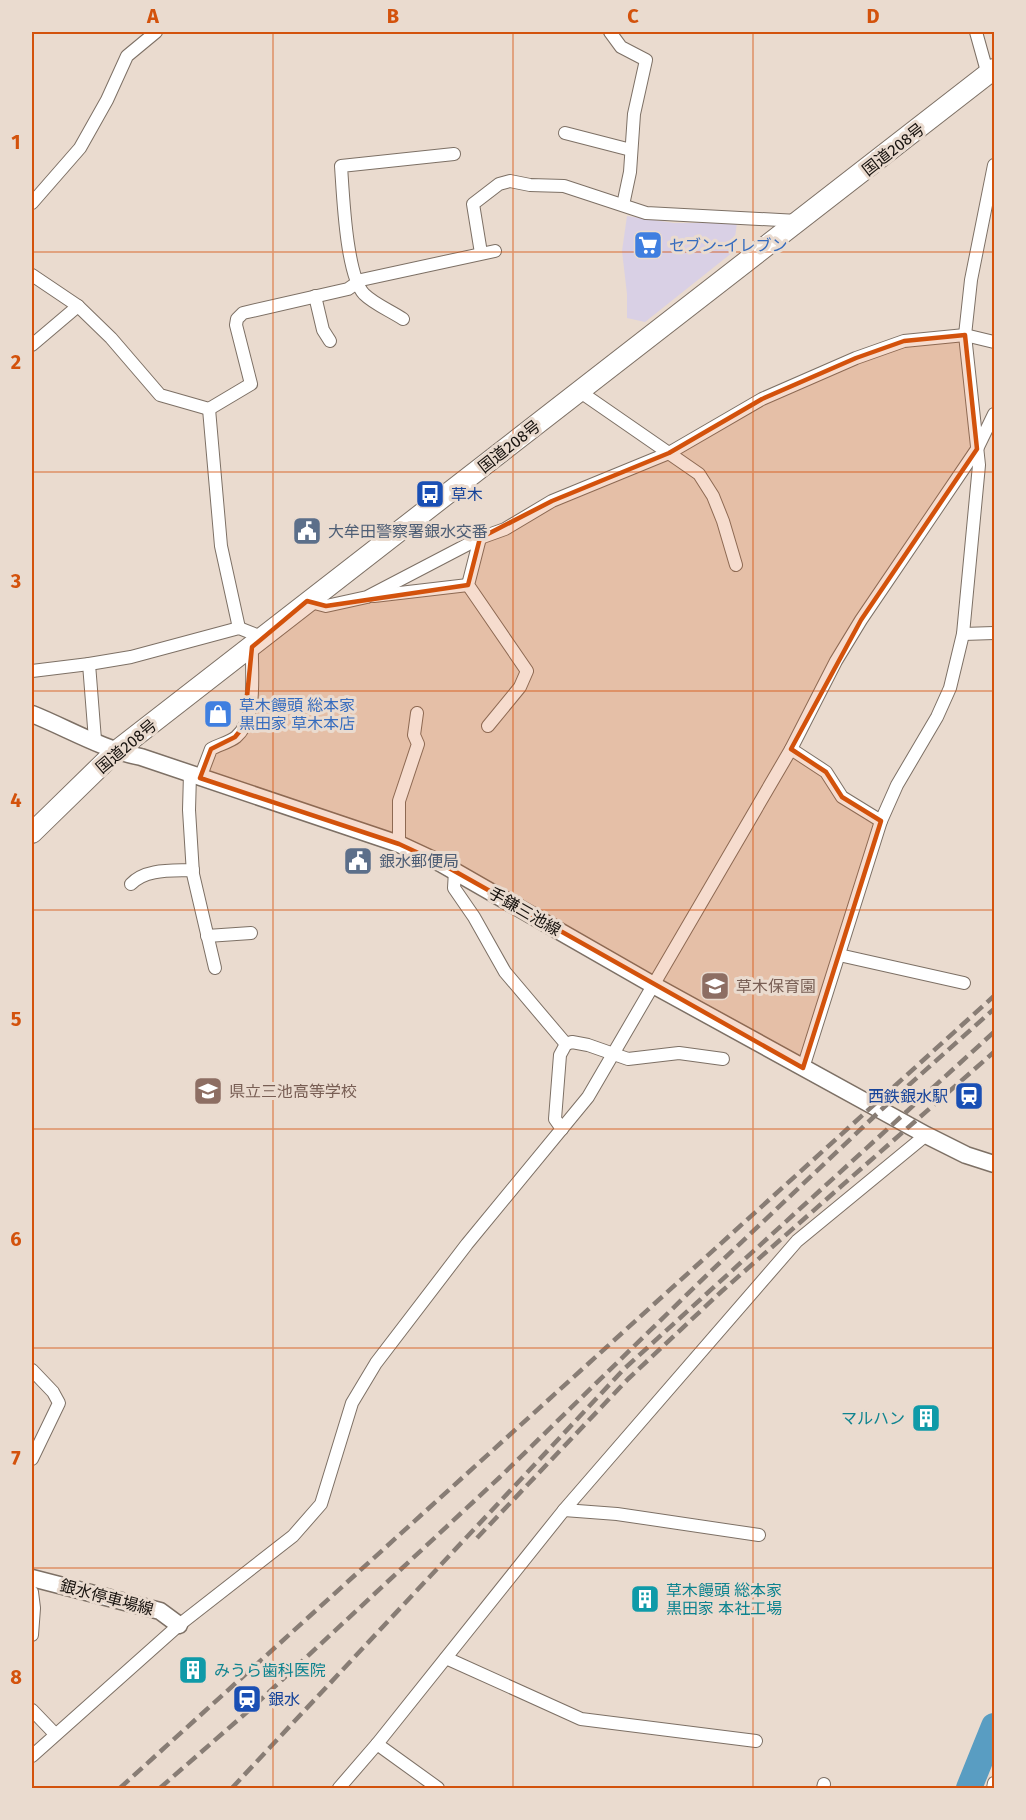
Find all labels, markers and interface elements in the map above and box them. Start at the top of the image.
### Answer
text: A [146,4,160,28]
text: B [387,4,399,28]
text: C [627,4,639,28]
text: D [866,4,880,28]
street label: 国道208号 [858,119,928,180]
text: 1 [11,130,21,154]
supermarket icon: セブン-イレブン [632,229,664,261]
place label: セブン-イレブン [669,236,787,255]
text: 2 [11,350,21,374]
street label: 国道208号 [474,416,544,477]
bus stop icon: 草木 [414,478,446,510]
place label: 草木 [451,485,483,504]
public building icon: 大牟田警察署銀水交番 [291,515,323,547]
place label: 大牟田警察署銀水交番 [328,522,488,541]
text: 3 [10,569,21,593]
place label: 草木饅頭 総本家 黒田家 草木本店 [239,696,355,733]
shop icon: 草木饅頭 総本家 黒田家 草木本店 [202,698,234,730]
street label: 国道208号 [92,715,161,777]
text: 4 [10,788,22,812]
public building icon: 銀水郵便局 [342,845,374,877]
place label: 銀水郵便局 [379,852,459,871]
street label: 手鎌三池線 [485,883,564,940]
school or university icon: 草木保育園 [699,970,731,1002]
place label: 草木保育園 [736,977,816,996]
text: 5 [11,1007,22,1031]
school or university icon: 県立三池高等学校 [192,1075,224,1107]
station icon: 西鉄銀水駅 [953,1080,985,1112]
place label: 県立三池高等学校 [229,1082,357,1101]
place label: 西鉄銀水駅 [868,1087,948,1106]
text: 6 [10,1227,22,1251]
building icon: マルハン [910,1402,942,1434]
place label: マルハン [841,1409,905,1428]
text: 7 [11,1446,21,1470]
street label: 銀水停車場線 [58,1576,156,1619]
place label: 草木饅頭 総本家 黒田家 本社工場 [666,1581,782,1618]
building icon: 草木饅頭 総本家 黒田家 本社工場 [629,1583,661,1615]
building icon: みうら歯科医院 [177,1654,209,1686]
place label: みうら歯科医院 [214,1661,326,1680]
text: 8 [10,1665,22,1689]
station icon: 銀水 [231,1683,263,1715]
place label: 銀水 [268,1690,300,1709]

